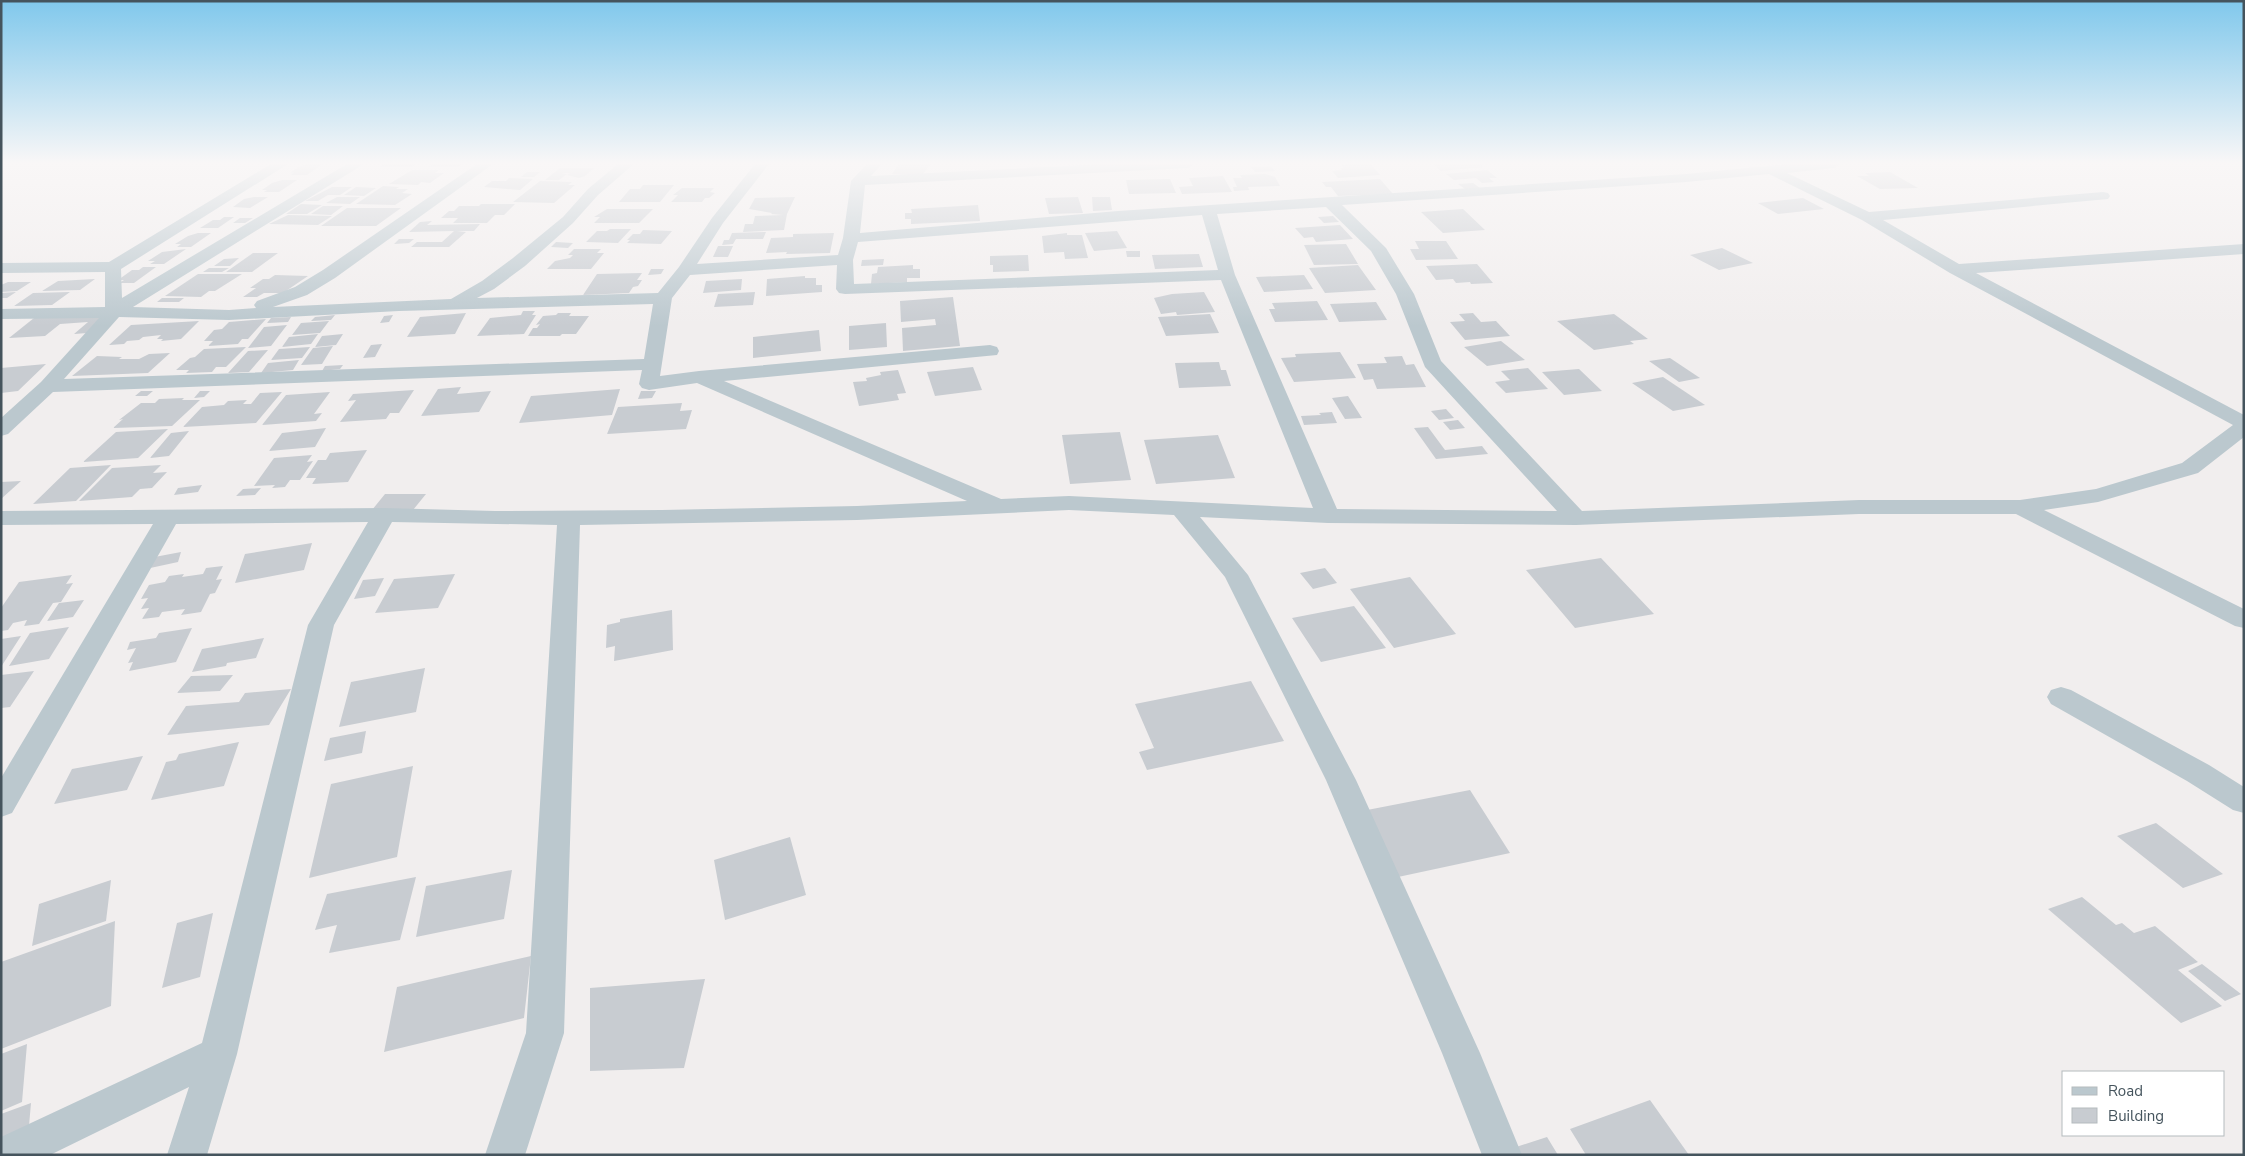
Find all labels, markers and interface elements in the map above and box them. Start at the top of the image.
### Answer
legend [2062,1071,2225,1136]
text: Road [2108,1081,2143,1101]
text: Building [2108,1106,2164,1126]

